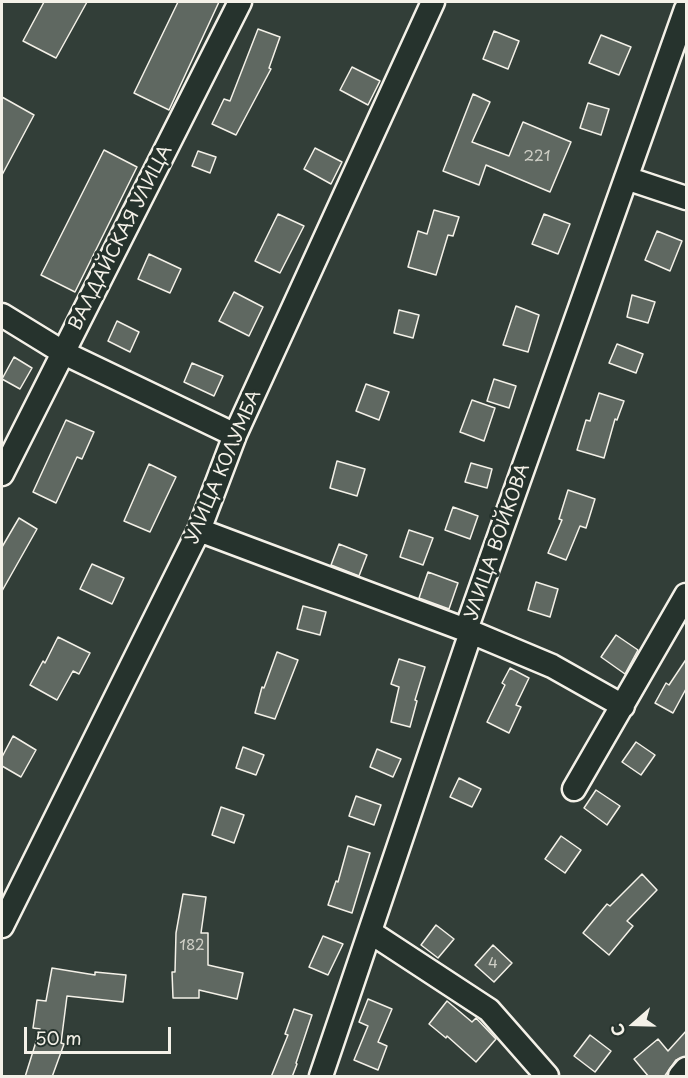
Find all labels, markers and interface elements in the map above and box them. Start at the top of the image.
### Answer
street label: ВАЛДАЙСКАЯ УЛИЦА [65,142,177,334]
house number: 221 [524,148,550,166]
street label: УЛИЦА КОЛУМБА [182,387,266,547]
street label: УЛИЦА ВОЙКОВА [461,461,535,623]
house number: 182 [179,937,205,955]
house number: 4 [488,955,498,973]
north arrow [604,994,664,1054]
scale bar [27,1015,174,1053]
text: С [604,1020,630,1040]
text: 50 m [35,1024,82,1051]

